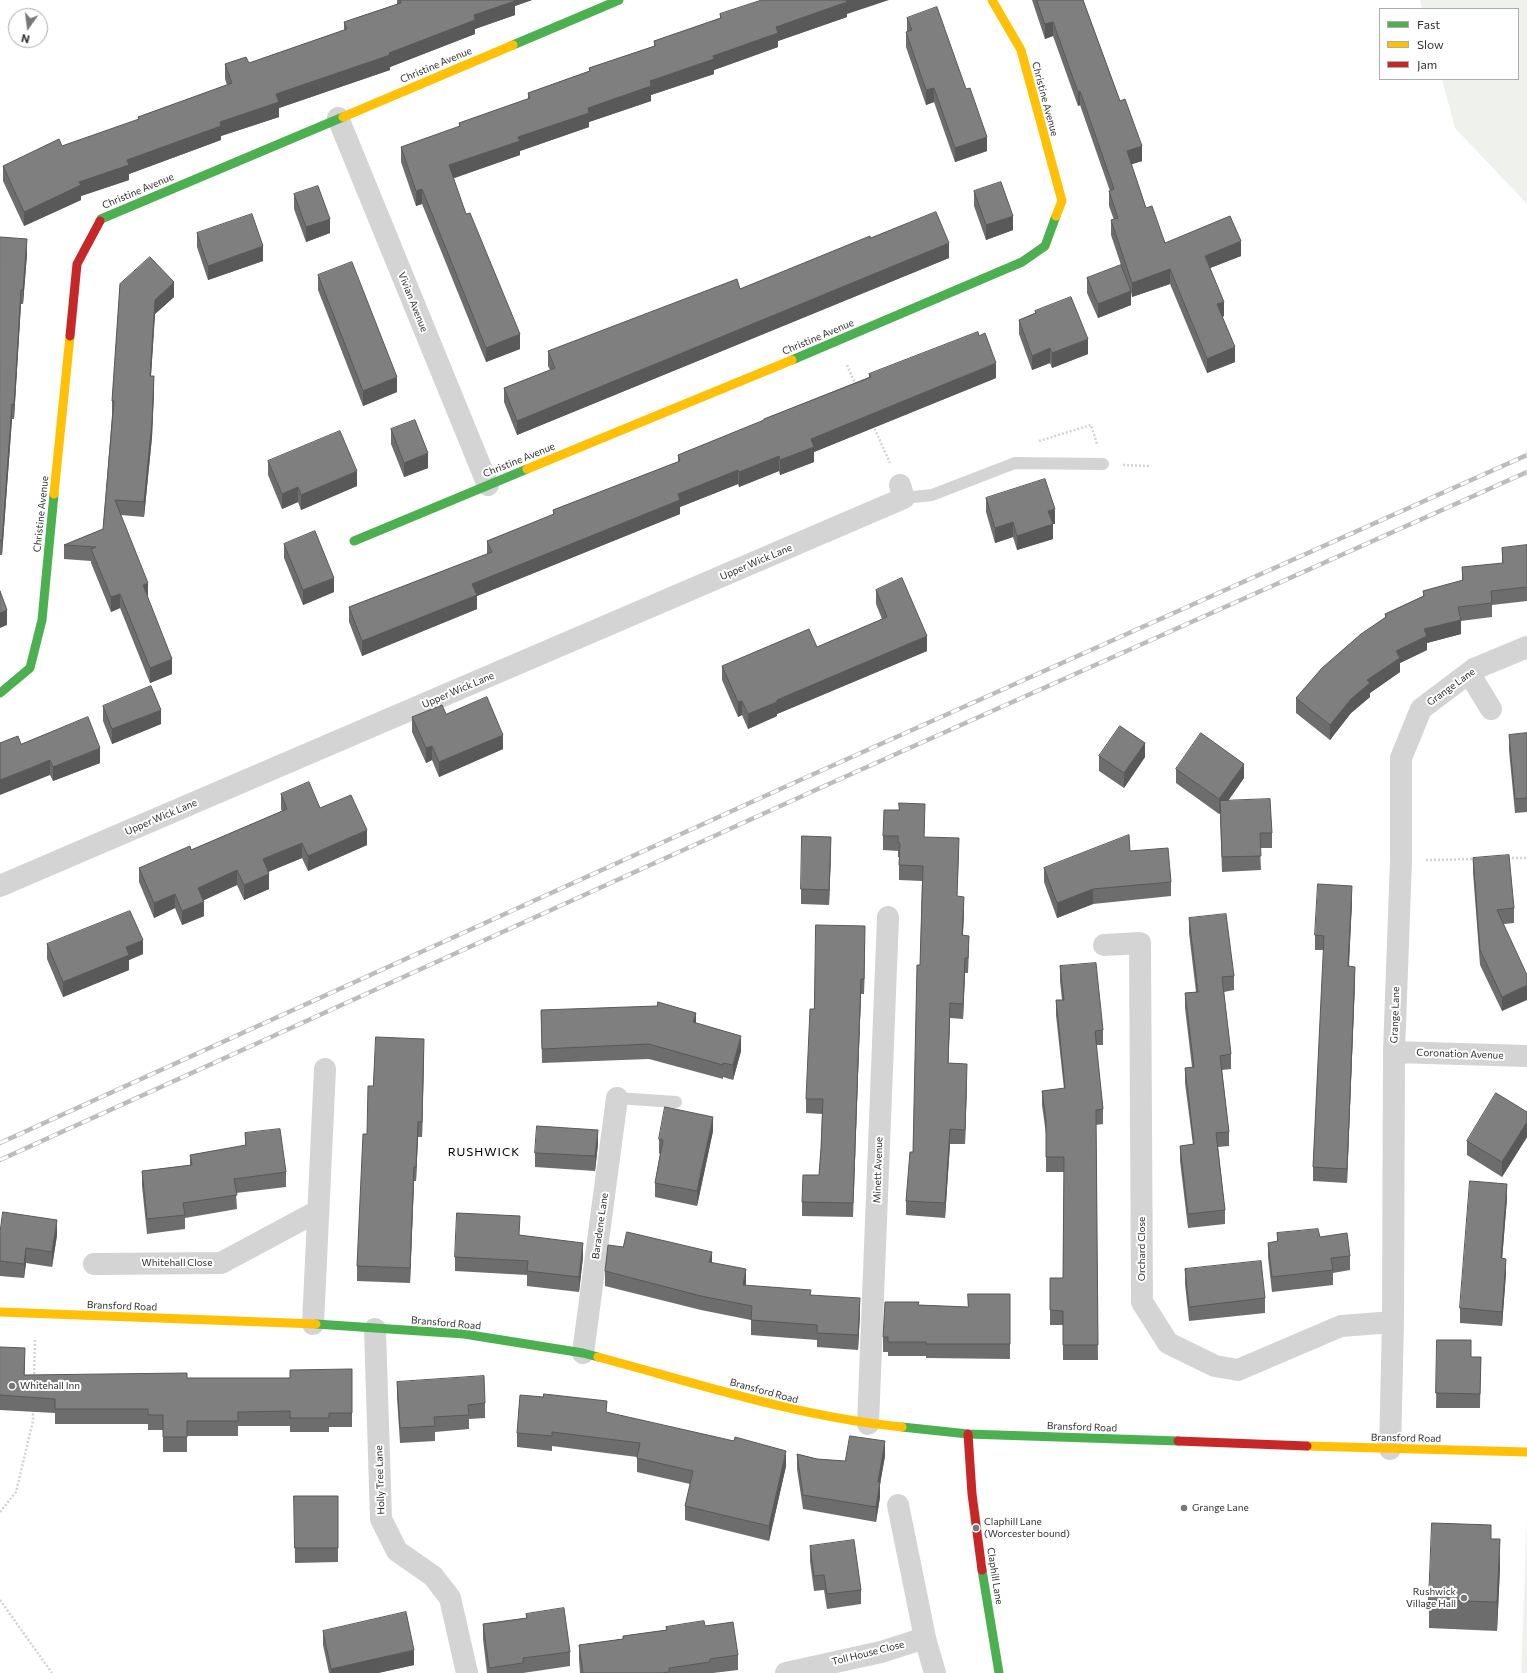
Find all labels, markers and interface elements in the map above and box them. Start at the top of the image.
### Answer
north arrow [8,8,48,48]
legend [1379,8,1519,80]
text: Fast [1417,17,1440,31]
text: N [20,32,31,46]
text: Slow [1417,37,1444,51]
street label: Christine Avenue [398,45,474,85]
text: Jam [1417,57,1437,71]
street label: Christine Avenue [1029,60,1061,138]
street label: Christine Avenue [100,171,176,211]
street label: Vivian Avenue [396,270,430,334]
street label: Christine Avenue [780,317,856,357]
street label: Christine Avenue [481,440,557,480]
street label: Christine Avenue [31,475,51,553]
street label: Upper Wick Lane [718,541,794,583]
street label: Grange Lane [1425,665,1477,709]
street label: Upper Wick Lane [420,669,496,711]
street label: Upper Wick Lane [123,796,199,838]
street label: Grange Lane [1388,986,1402,1044]
street label: Coronation Avenue [1416,1046,1504,1062]
street label: Minett Avenue [871,1137,885,1203]
district label: RUSHWICK [448,1145,520,1159]
street label: Baradene Lane [589,1192,611,1260]
street label: Orchard Close [1136,1217,1148,1281]
street label: Whitehall Close [142,1257,212,1269]
street label: Bransford Road [87,1299,157,1313]
street label: Bransford Road [410,1314,482,1332]
street label: Bransford Road [728,1376,800,1406]
place label: Whitehall Inn [20,1380,80,1392]
marker: Whitehall Inn [7,1381,17,1391]
street label: Bransford Road [1047,1420,1117,1434]
street label: Bransford Road [1371,1431,1441,1445]
street label: Holly Tree Lane [373,1445,387,1515]
place label: Grange Lane [1192,1502,1249,1514]
marker: Grange Lane [1179,1503,1189,1513]
place label: Claphill Lane (Worcester bound) [984,1516,1070,1540]
marker: Claphill Lane (Worcester bound) [971,1523,981,1533]
street label: Claphill Lane [985,1547,1005,1605]
place label: Rushwick Village Hall [1406,1586,1456,1610]
marker: Rushwick Village Hall [1459,1593,1469,1603]
street label: Toll House Close [830,1638,906,1668]

